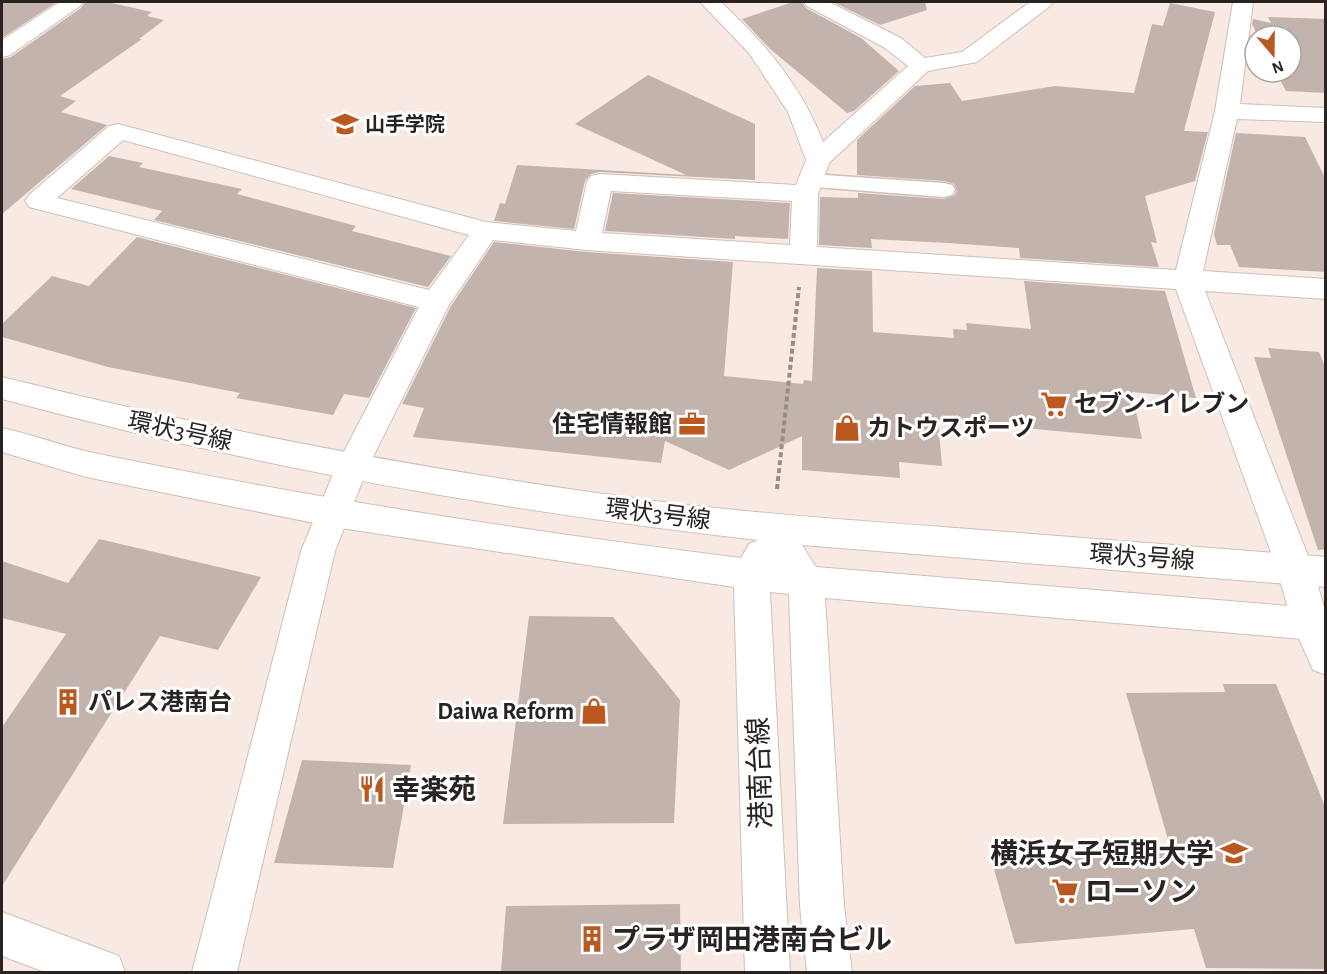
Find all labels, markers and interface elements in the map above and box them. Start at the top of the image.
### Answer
north arrow [1243,24,1303,84]
text: N [1270,58,1286,77]
school or university icon: 山手学院 [330,109,360,139]
place label: 山手学院 [365,113,445,135]
supermarket icon: セブン-イレブン [1039,389,1069,419]
place label: セブン-イレブン [1074,391,1249,417]
street label: 環状3号線 [126,407,234,455]
office icon: 住宅情報館 [677,409,707,439]
place label: 住宅情報館 [552,411,672,437]
shop icon: カトウスポーツ [832,413,862,443]
place label: カトウスポーツ [867,415,1035,441]
street label: 環状3号線 [604,495,712,533]
street label: 環状3号線 [1088,540,1196,574]
building icon: パレス港南台 [53,687,83,717]
place label: パレス港南台 [88,689,232,715]
shop icon: Daiwa Reform [579,696,609,726]
place label: Daiwa Reform [437,700,574,724]
street label: 港南台線 [743,716,777,829]
restaurant icon: 幸楽苑 [357,774,387,804]
place label: 幸楽苑 [392,775,476,805]
school or university icon: 横浜女子短期大学 [1219,838,1249,868]
place label: 横浜女子短期大学 [990,839,1214,869]
supermarket icon: ローソン [1050,876,1080,906]
place label: ローソン [1085,879,1197,907]
building icon: プラザ岡田港南台ビル [577,924,607,954]
place label: プラザ岡田港南台ビル [612,925,892,955]

